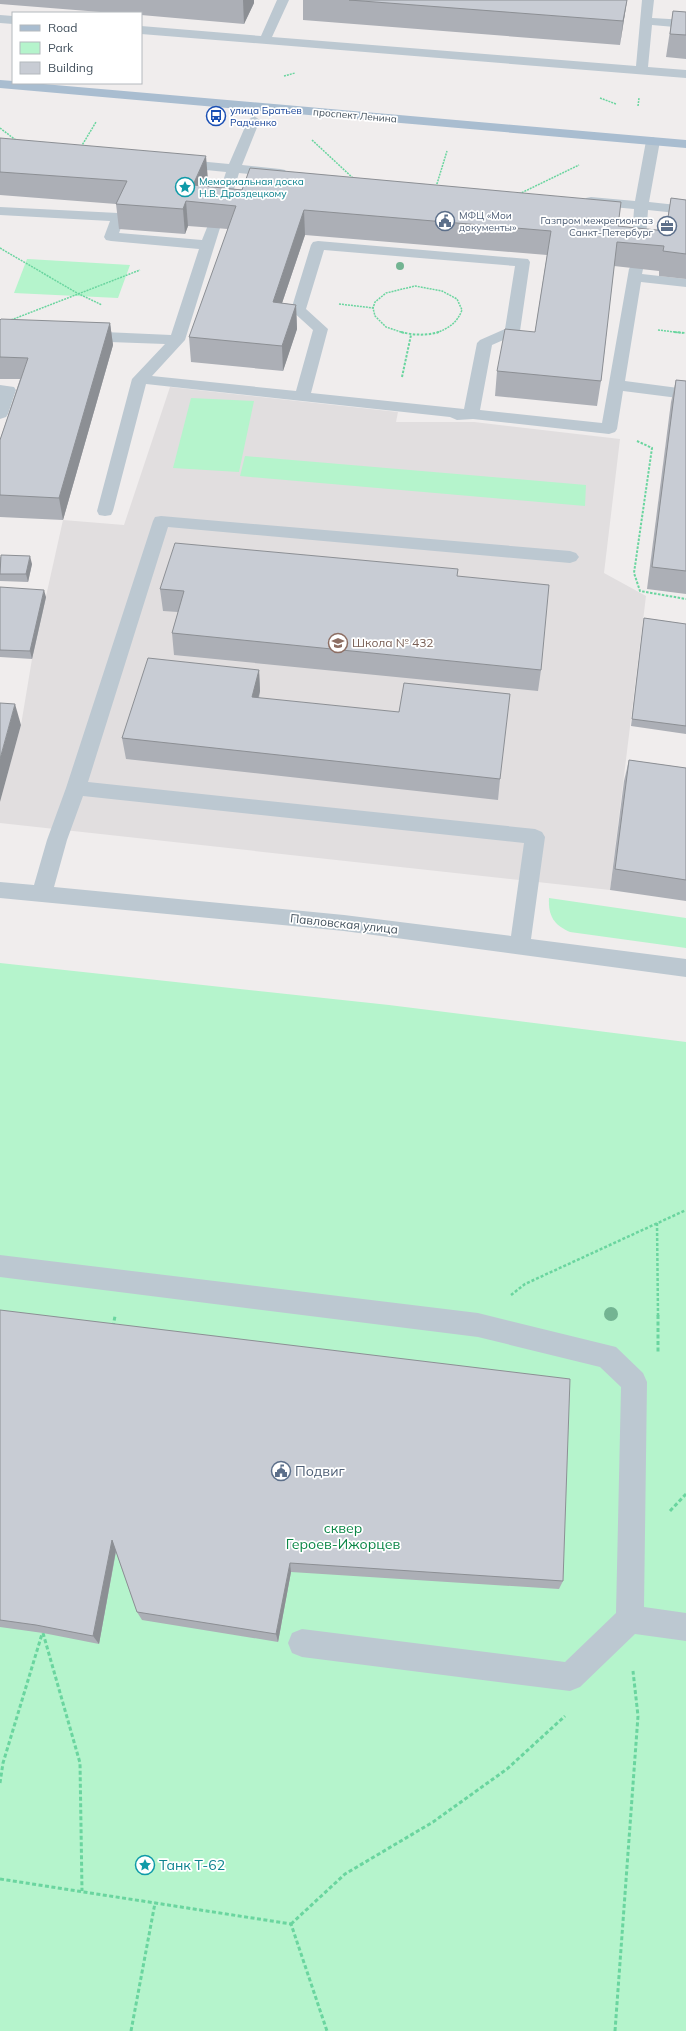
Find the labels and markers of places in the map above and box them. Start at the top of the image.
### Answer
place label: улица Братьев Радченко [230,104,302,129]
bus stop icon: улица Братьев Радченко [205,105,227,127]
place label: Мемориальная доска Н.В. Дроздецкому [199,175,304,200]
place icon: Мемориальная доска Н.В. Дроздецкому [174,176,196,198]
place label: МФЦ «Мои документы» [459,209,517,234]
public building icon: МФЦ «Мои документы» [434,210,456,232]
place label: Газпром межрегионгаз Санкт-Петербург [541,214,654,239]
office icon: Газпром межрегионгаз Санкт-Петербург [656,215,678,237]
school or university icon: Школа № 432 [327,632,349,654]
place label: Школа № 432 [352,635,434,650]
public building icon: Подвиг [270,1460,292,1482]
place label: Подвиг [295,1462,345,1480]
place icon: Танк Т-62 [134,1854,156,1876]
place label: Танк Т-62 [159,1856,225,1874]

